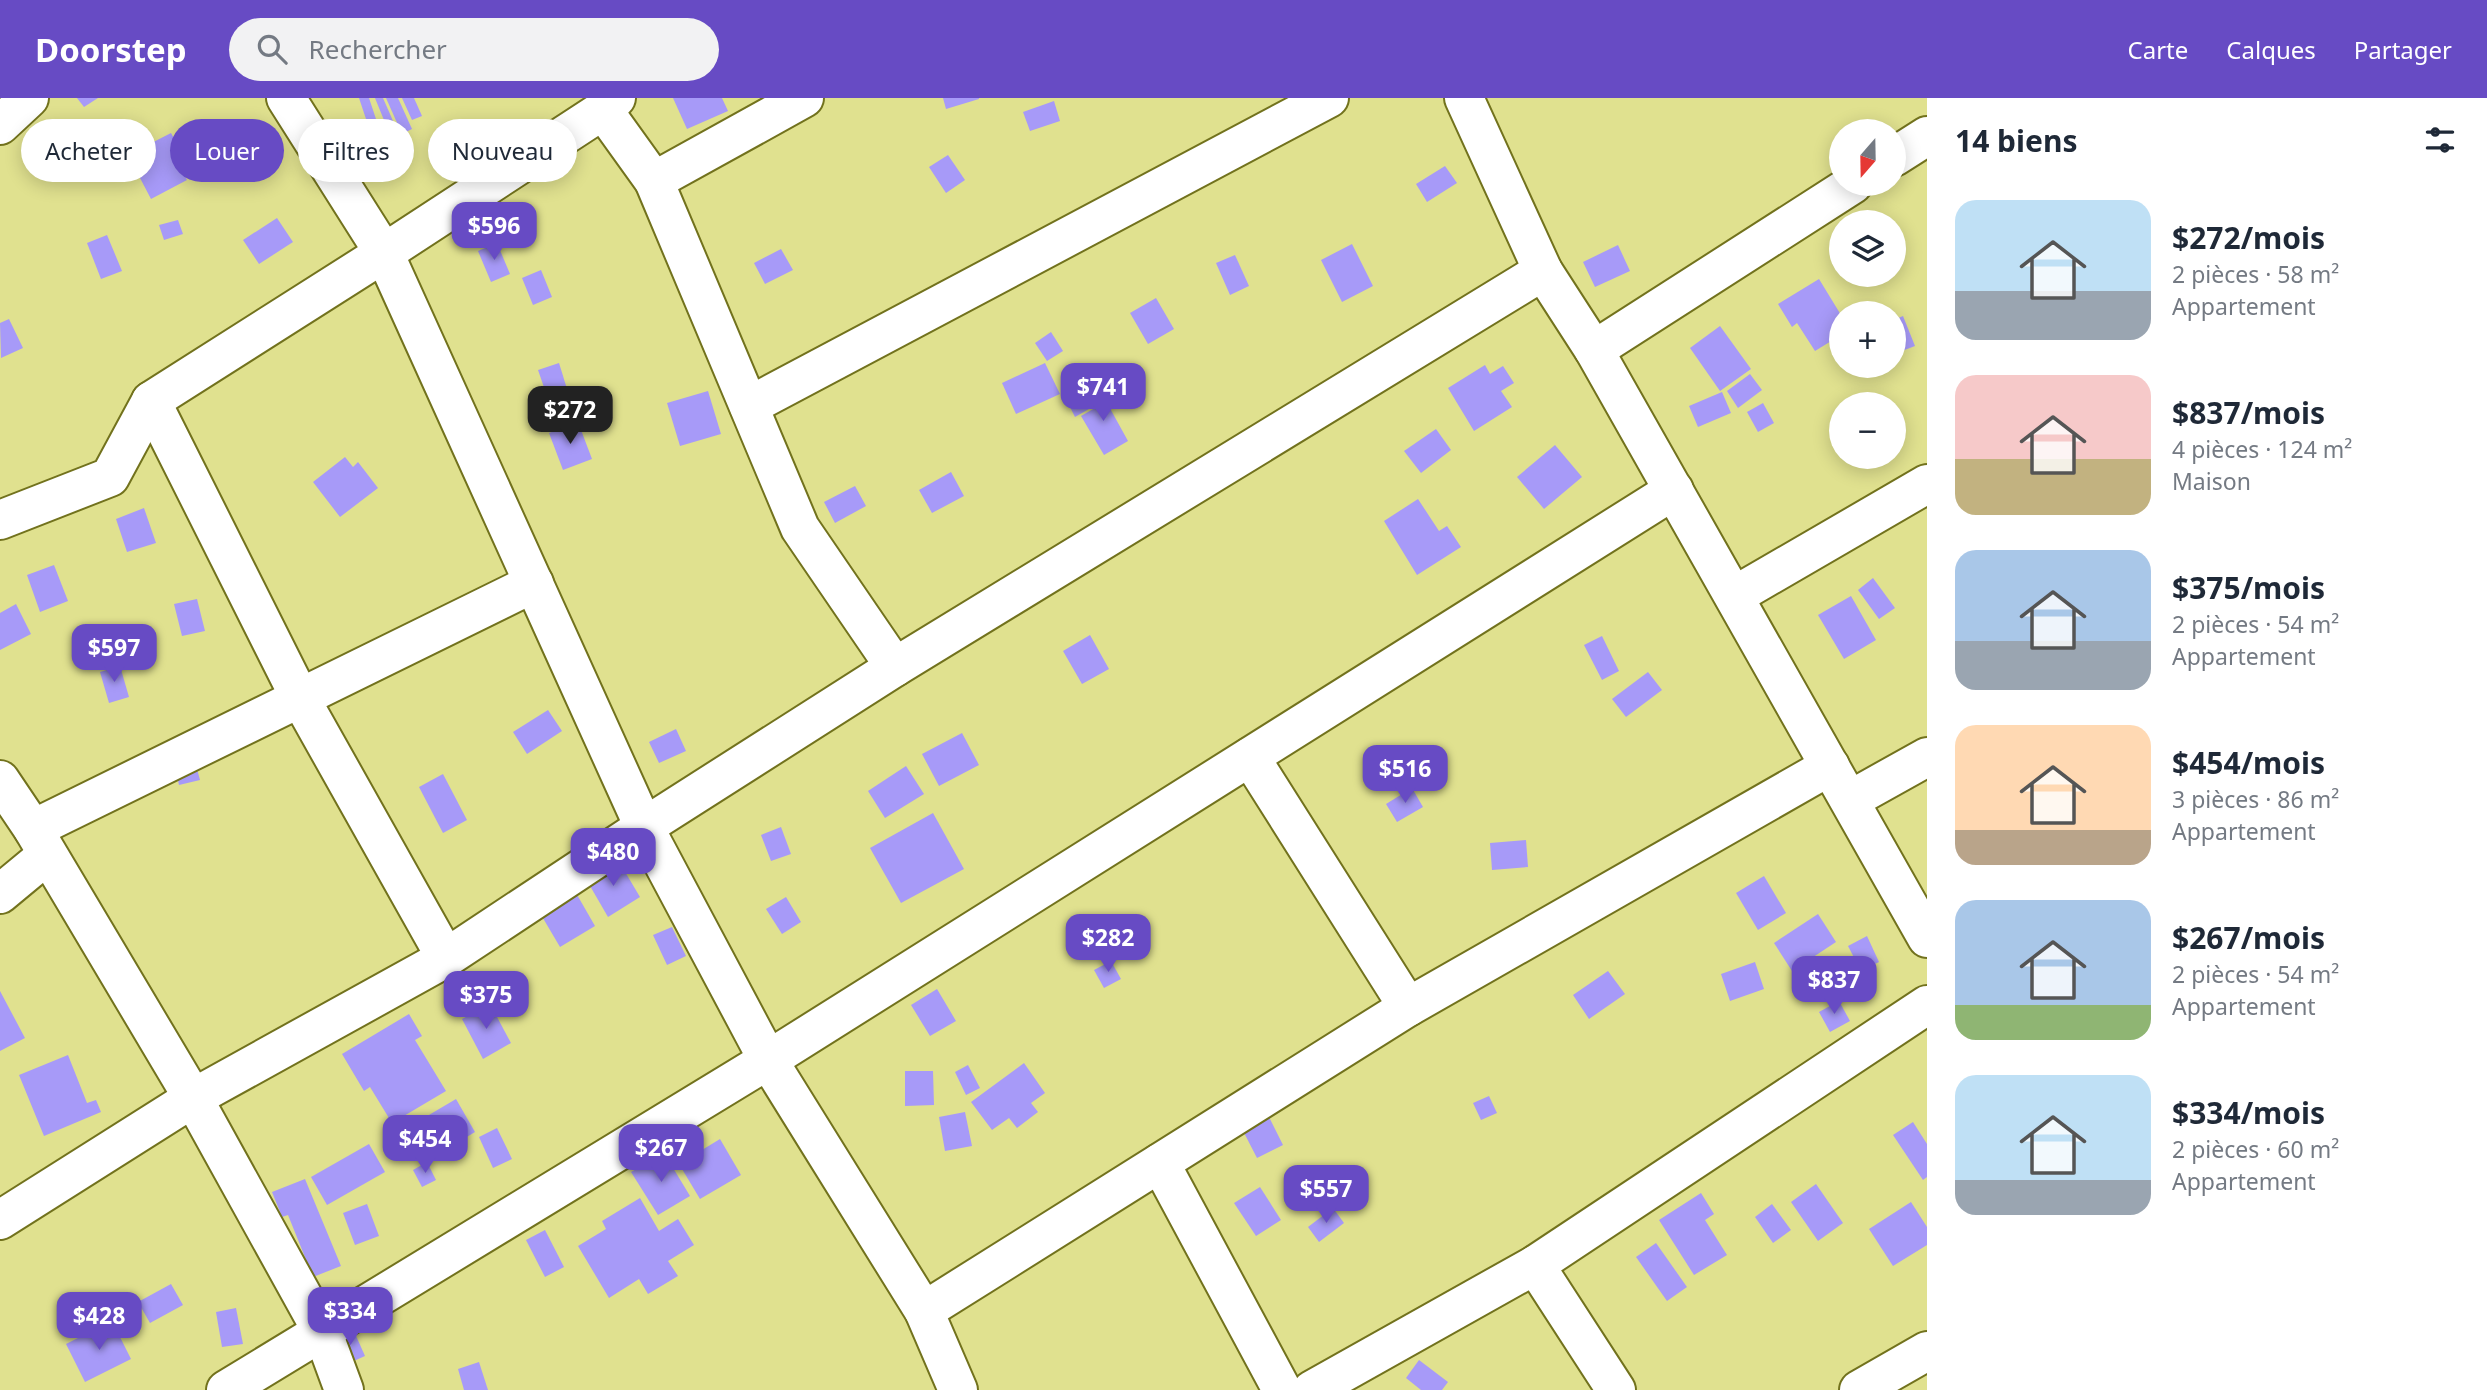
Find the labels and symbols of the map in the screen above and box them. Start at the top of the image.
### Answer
north arrow [1829,119,1906,196]
pin: $596 [453,202,535,262]
pin: $741 [1062,364,1144,423]
pin: $272 [529,386,611,446]
pin: $597 [73,624,155,684]
pin: $516 [1364,746,1446,805]
pin: $480 [572,828,654,888]
pin: $282 [1067,914,1149,974]
pin: $837 [1793,956,1875,1016]
pin: $375 [445,972,527,1031]
pin: $454 [384,1116,466,1175]
pin: $267 [620,1124,702,1184]
pin: $557 [1285,1166,1367,1225]
pin: $334 [309,1288,391,1347]
pin: $428 [58,1292,140,1352]

